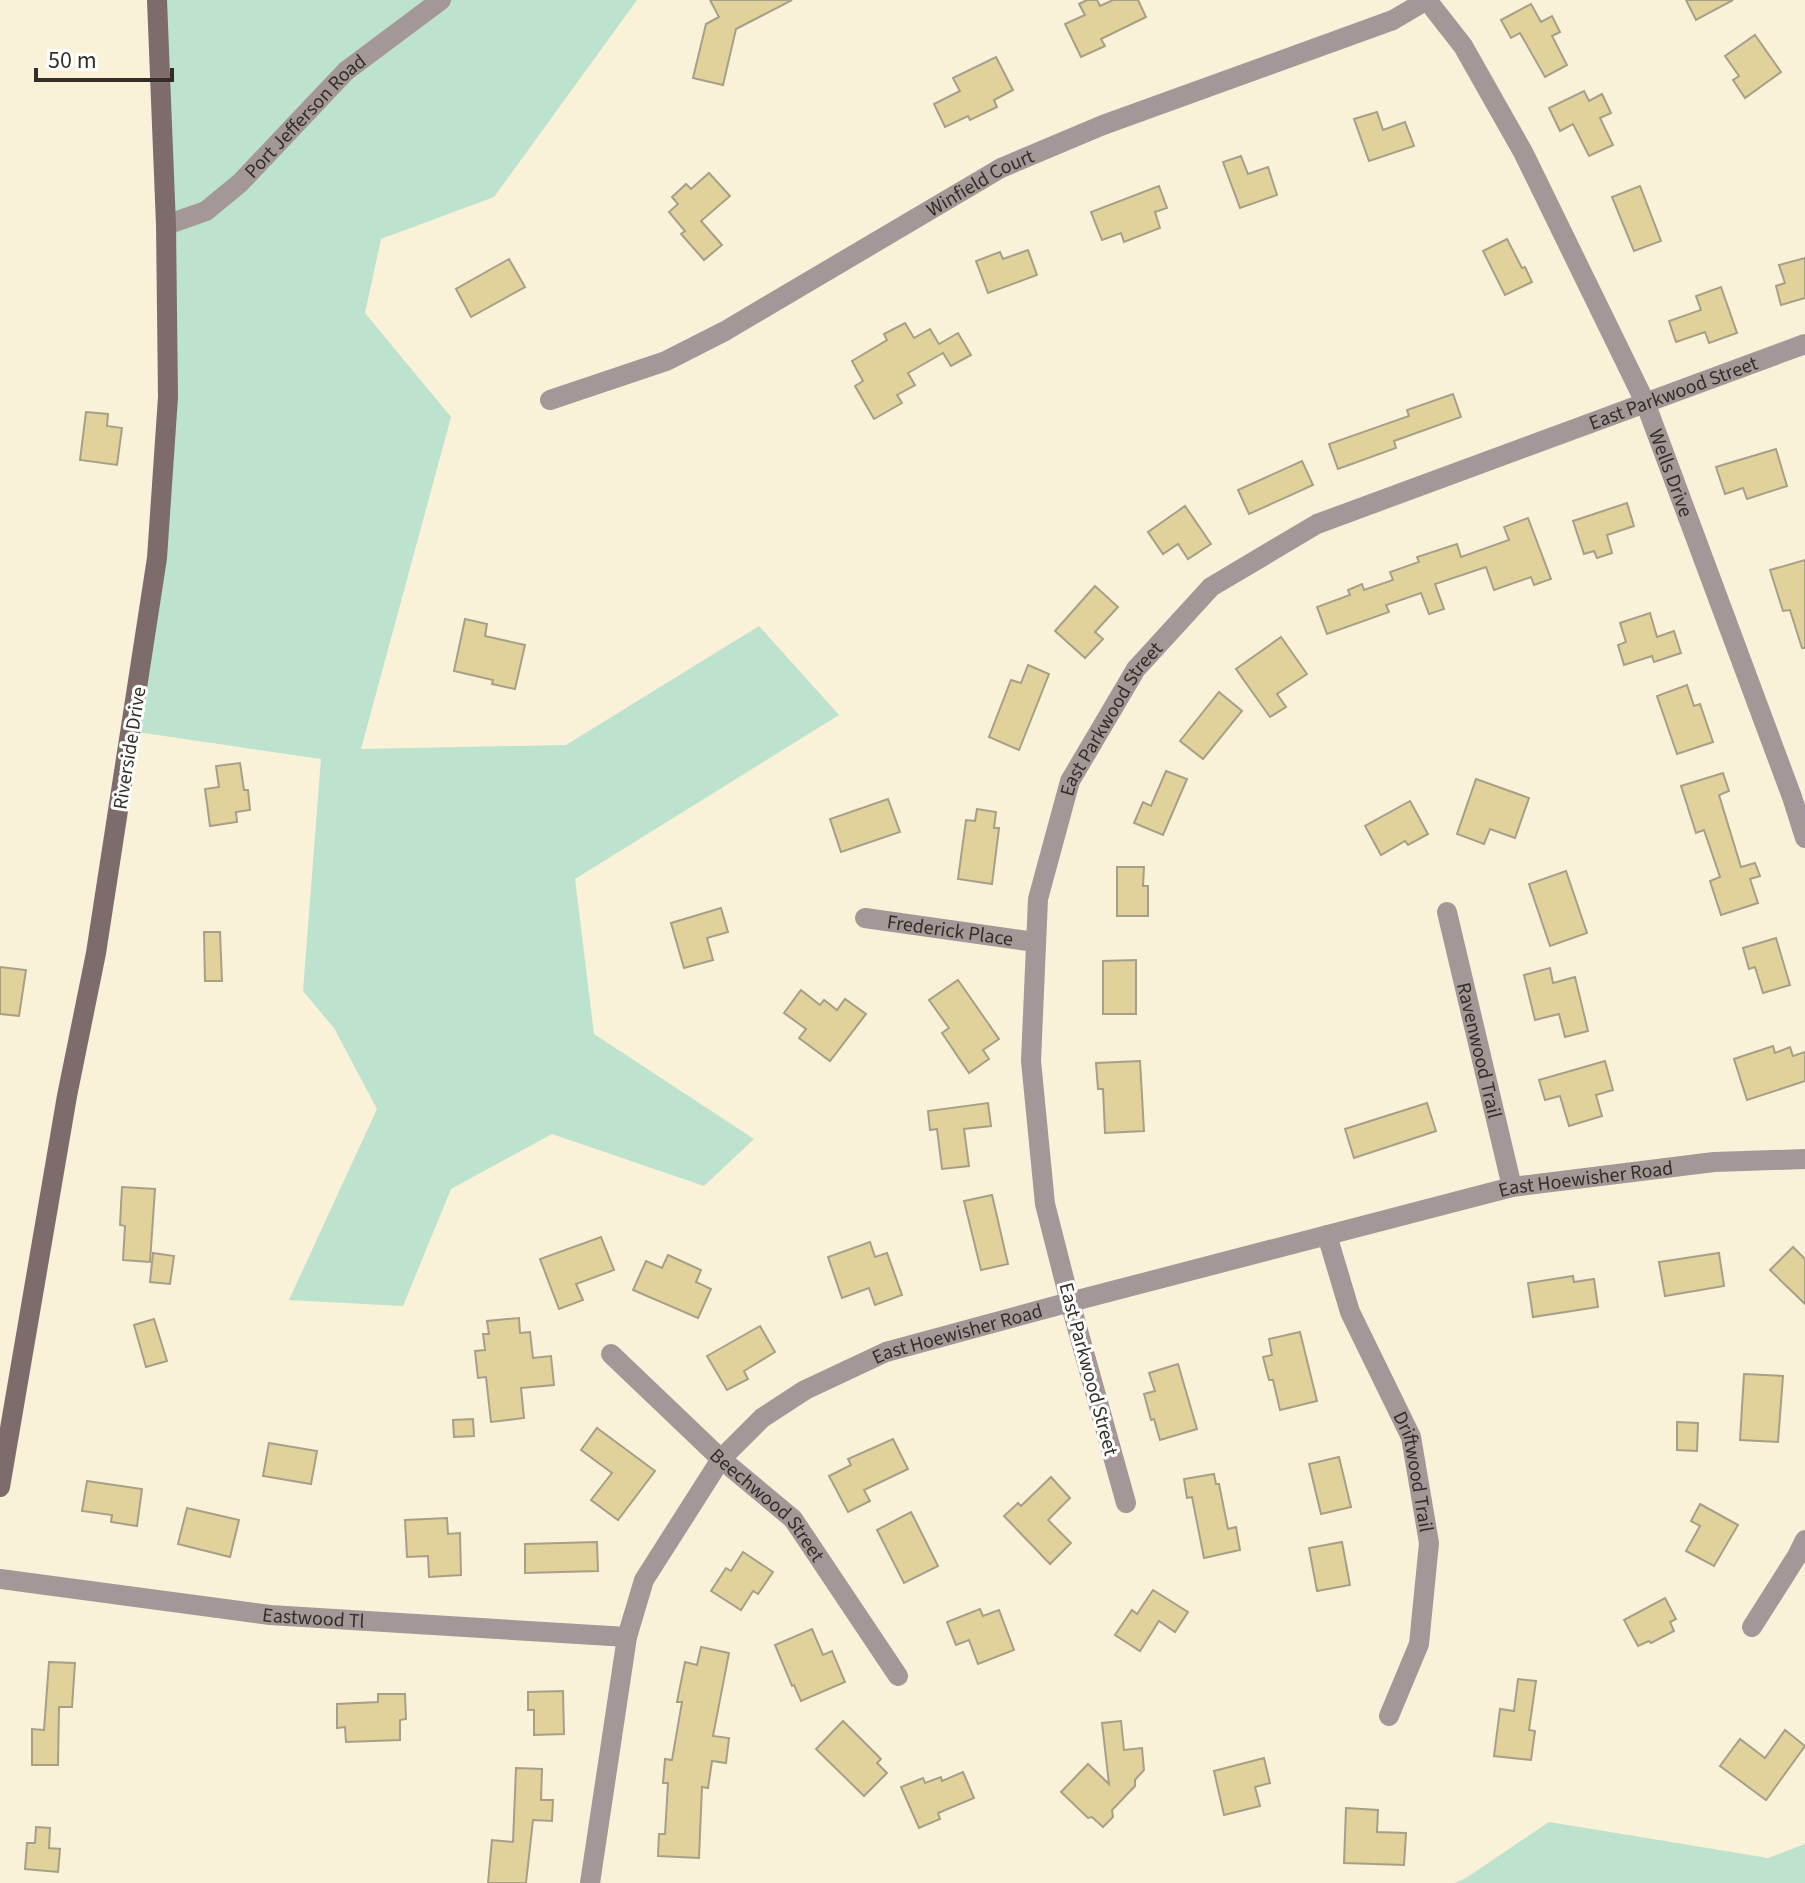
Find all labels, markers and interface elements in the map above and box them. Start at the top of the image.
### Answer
scale bar [36,32,172,82]
text: 50 m [48,43,97,78]
street label: Port Jefferson Road [238,48,372,185]
street label: Winfield Court [921,142,1039,224]
street label: East Parkwood Street [1585,350,1762,437]
street label: Wells Drive [1641,425,1700,521]
street label: East Parkwood Street [1054,636,1170,799]
street label: Riverside Drive [106,685,154,812]
street label: Frederick Place [885,908,1015,954]
street label: Ravenwood Trail [1449,980,1508,1121]
street label: East Hoewisher Road [1495,1154,1675,1205]
street label: East Parkwood Street [1051,1280,1125,1459]
street label: East Hoewisher Road [868,1297,1046,1372]
street label: Driftwood Trail [1386,1407,1440,1534]
street label: Beechwood Street [703,1442,831,1568]
street label: Eastwood Tl [261,1601,365,1636]

